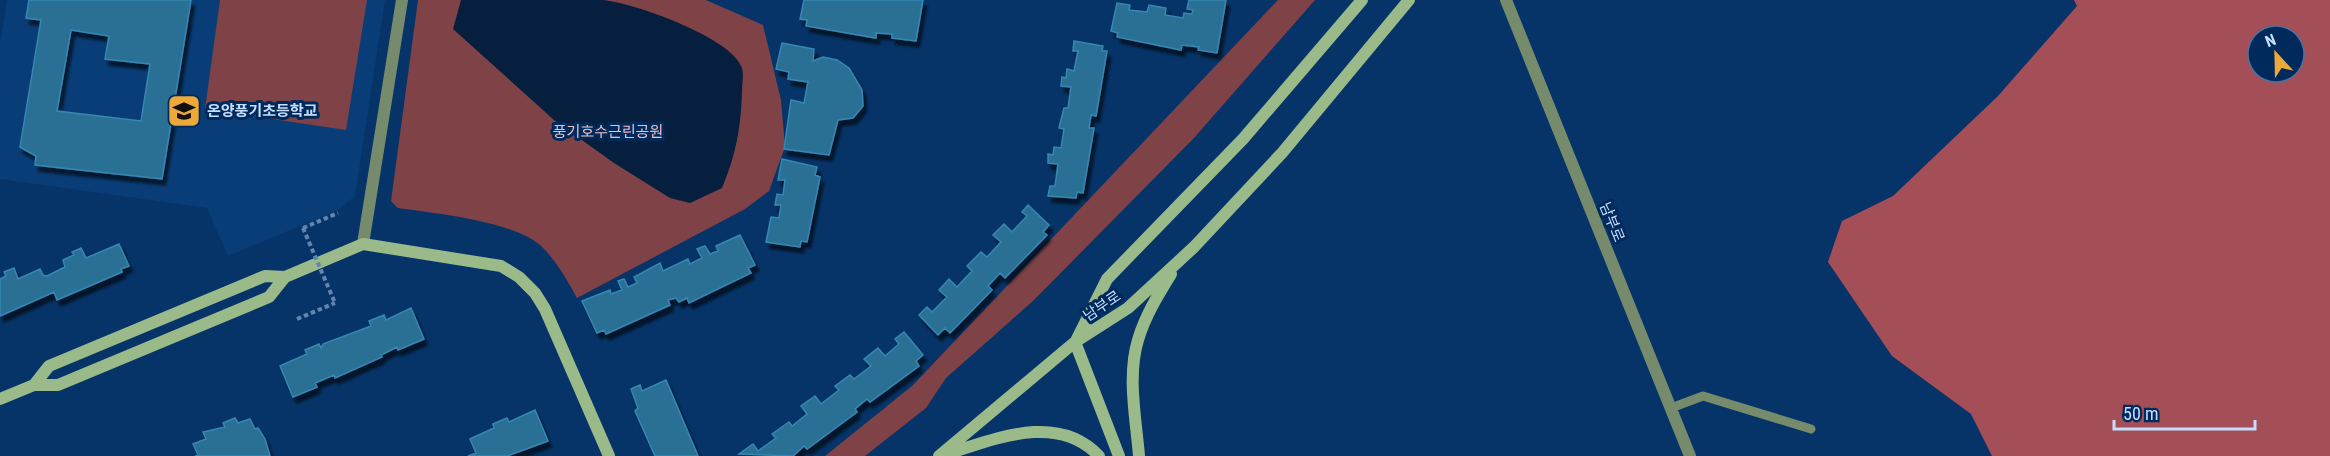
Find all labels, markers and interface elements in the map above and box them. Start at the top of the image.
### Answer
north arrow [2246,24,2306,84]
text: N [2262,30,2279,51]
school or university icon: 온양풍기초등학교 [166,93,202,129]
place label: 온양풍기초등학교 [207,102,318,120]
park label: 풍기호수근린공원 [553,123,663,141]
street label: 남부로 [1596,199,1628,245]
street label: 남부로 [1080,287,1124,325]
scale bar [2114,393,2255,431]
text: 50 m [2123,403,2158,424]

